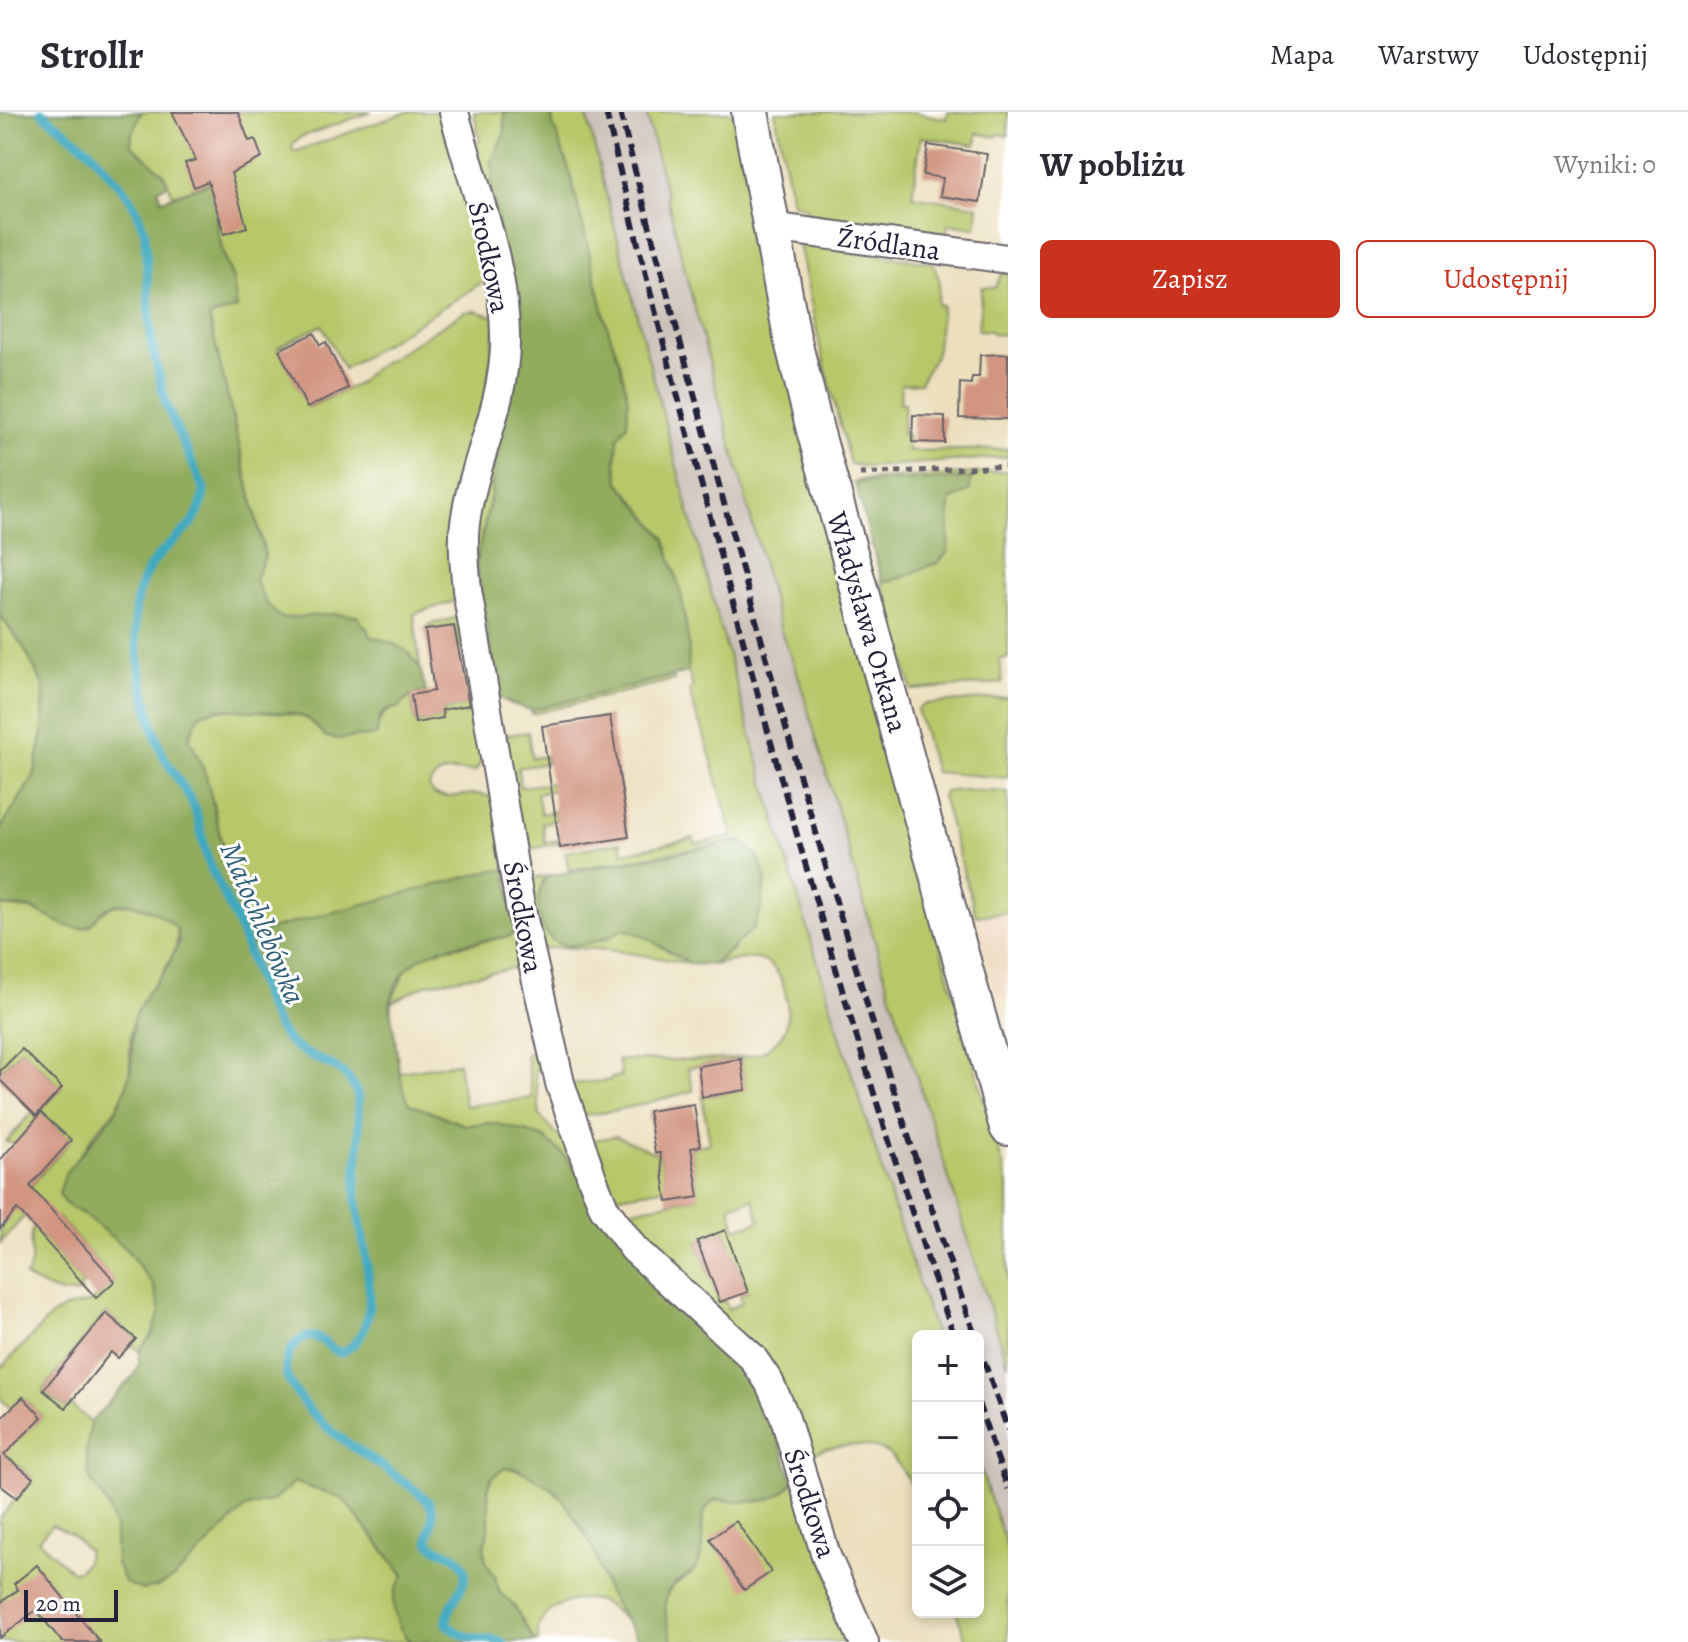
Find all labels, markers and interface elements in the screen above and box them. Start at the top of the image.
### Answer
text: Strollr [40,29,144,81]
text: Mapa [1270,36,1334,74]
text: Warstwy [1378,36,1479,74]
text: Udostępnij [1523,36,1648,74]
text: W pobliżu [1040,141,1185,188]
text: Wyniki: 0 [1554,147,1656,182]
street label: Środkowa [459,198,519,317]
street label: Źródlana [835,218,943,270]
button: Zapisz [1040,240,1340,318]
button: Udostępnij [1356,240,1656,318]
street label: Władysława Orkana [817,506,917,737]
water label: Małochlebówka [211,836,315,1010]
street label: Środkowa [494,858,552,976]
map controls [912,1330,984,1618]
button: + [912,1330,984,1402]
button: − [912,1402,984,1474]
street label: Środkowa [774,1444,846,1563]
button: locate [912,1474,984,1546]
button: layers [912,1546,984,1618]
scale bar [24,1586,118,1622]
text: 20 m [36,1589,81,1619]

